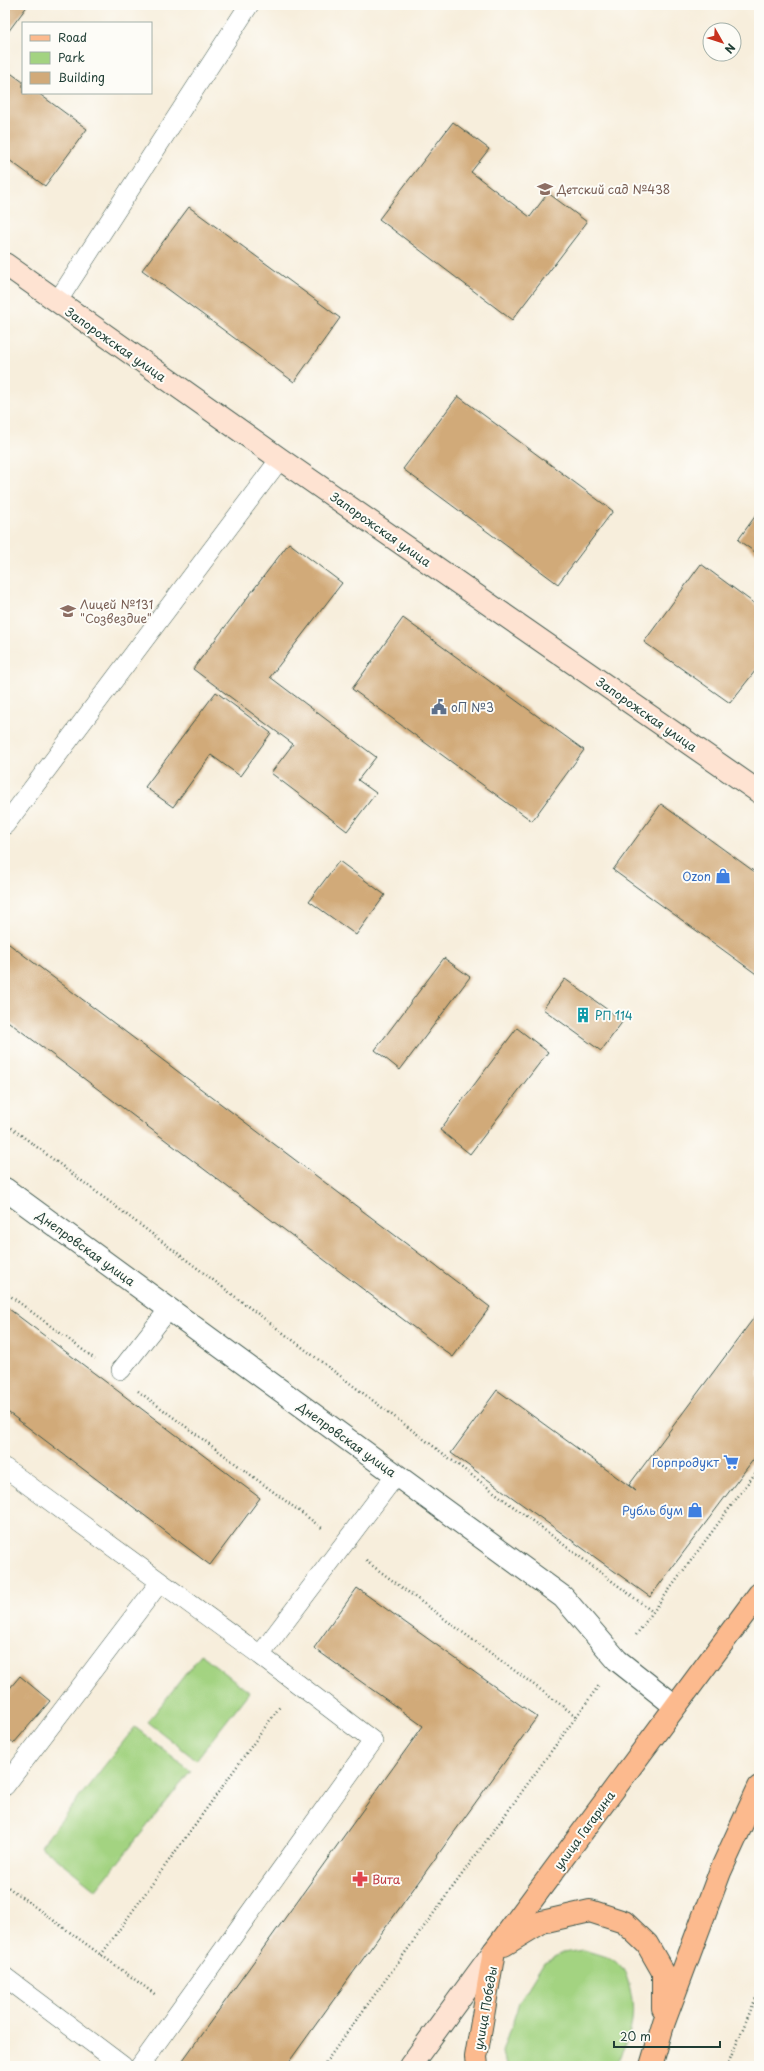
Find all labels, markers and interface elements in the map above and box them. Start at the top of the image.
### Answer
legend [22,22,152,94]
north arrow [702,22,742,62]
text: Road [58,28,87,46]
text: N [721,40,740,58]
text: Park [58,48,85,66]
text: Building [58,68,105,86]
school or university icon: Детский сад №438 [536,180,554,198]
place label: Детский сад №438 [556,180,670,198]
street label: Запорожская улица [62,302,170,386]
street label: Запорожская улица [327,487,435,571]
place label: Лицей №131 "Созвездие" [80,595,153,627]
school or university icon: Лицей №131 "Созвездие" [59,602,77,620]
street label: Запорожская улица [593,672,701,756]
public building icon: оП №3 [430,698,448,716]
place label: оП №3 [451,698,494,716]
place label: Ozon [682,867,711,885]
shop icon: Ozon [714,867,732,885]
building icon: РП 114 [574,1006,592,1024]
place label: РП 114 [595,1006,633,1024]
street label: Днепровская улица [32,1205,139,1290]
street label: Днепровская улица [293,1396,400,1481]
place label: Горпродукт [652,1453,719,1471]
supermarket icon: Горпродукт [722,1453,740,1471]
place label: Рубль бум [622,1501,683,1519]
shop icon: Рубль бум [686,1501,704,1519]
street label: улица Гагарина [549,1786,619,1873]
pharmacy icon: Вита [351,1870,369,1888]
place label: Вита [372,1870,401,1888]
street label: улица Победы [469,1965,501,2051]
scale bar [614,2023,720,2049]
text: 20 m [620,2027,651,2045]

